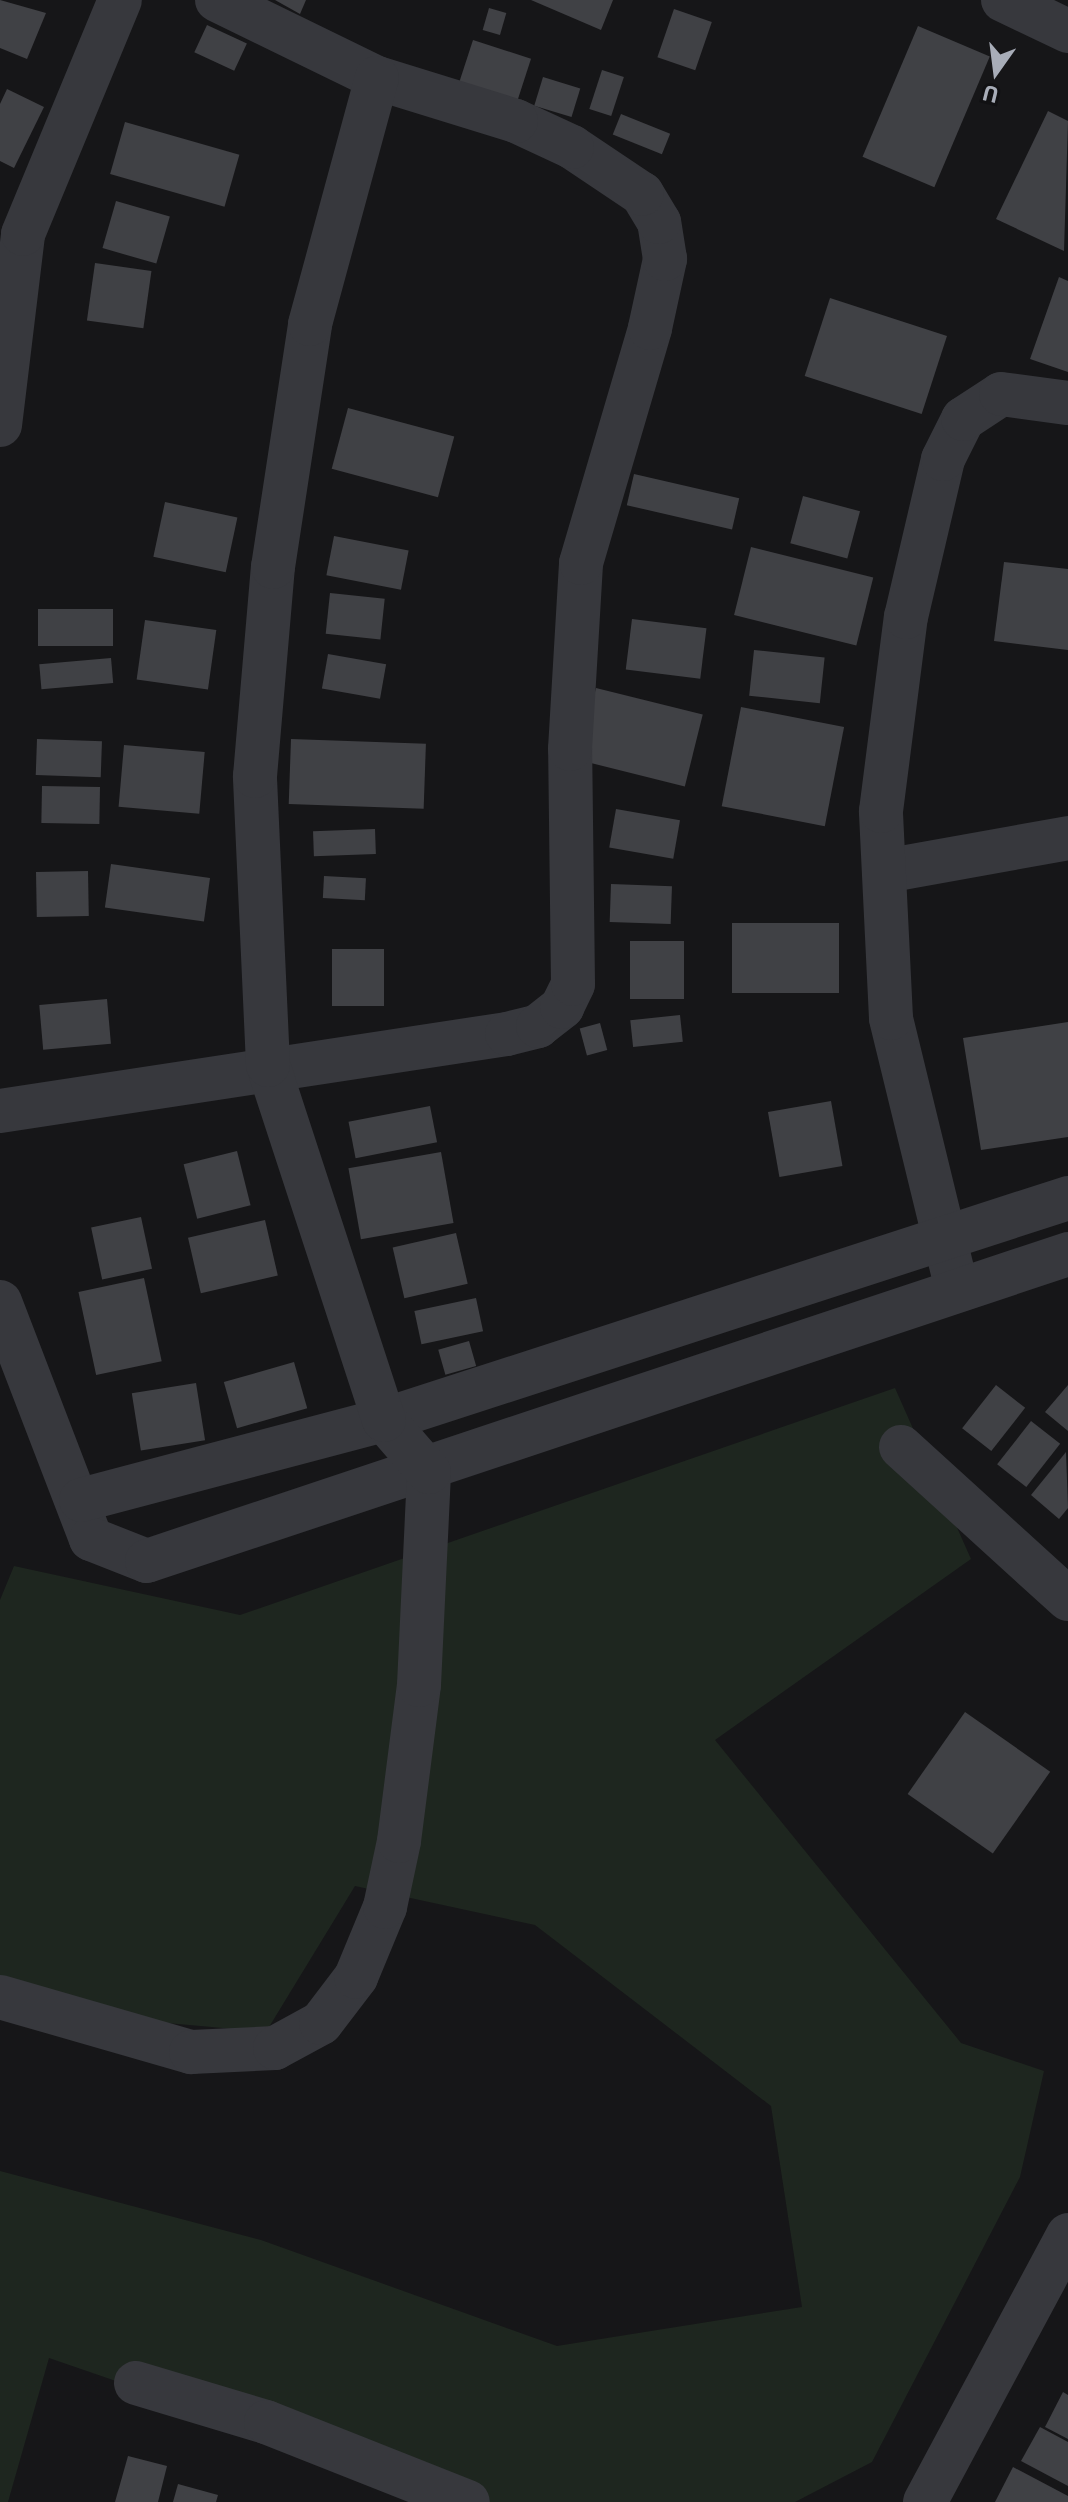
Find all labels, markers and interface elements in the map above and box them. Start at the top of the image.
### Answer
north arrow [956,32,1036,112]
text: U [980,81,1001,110]

